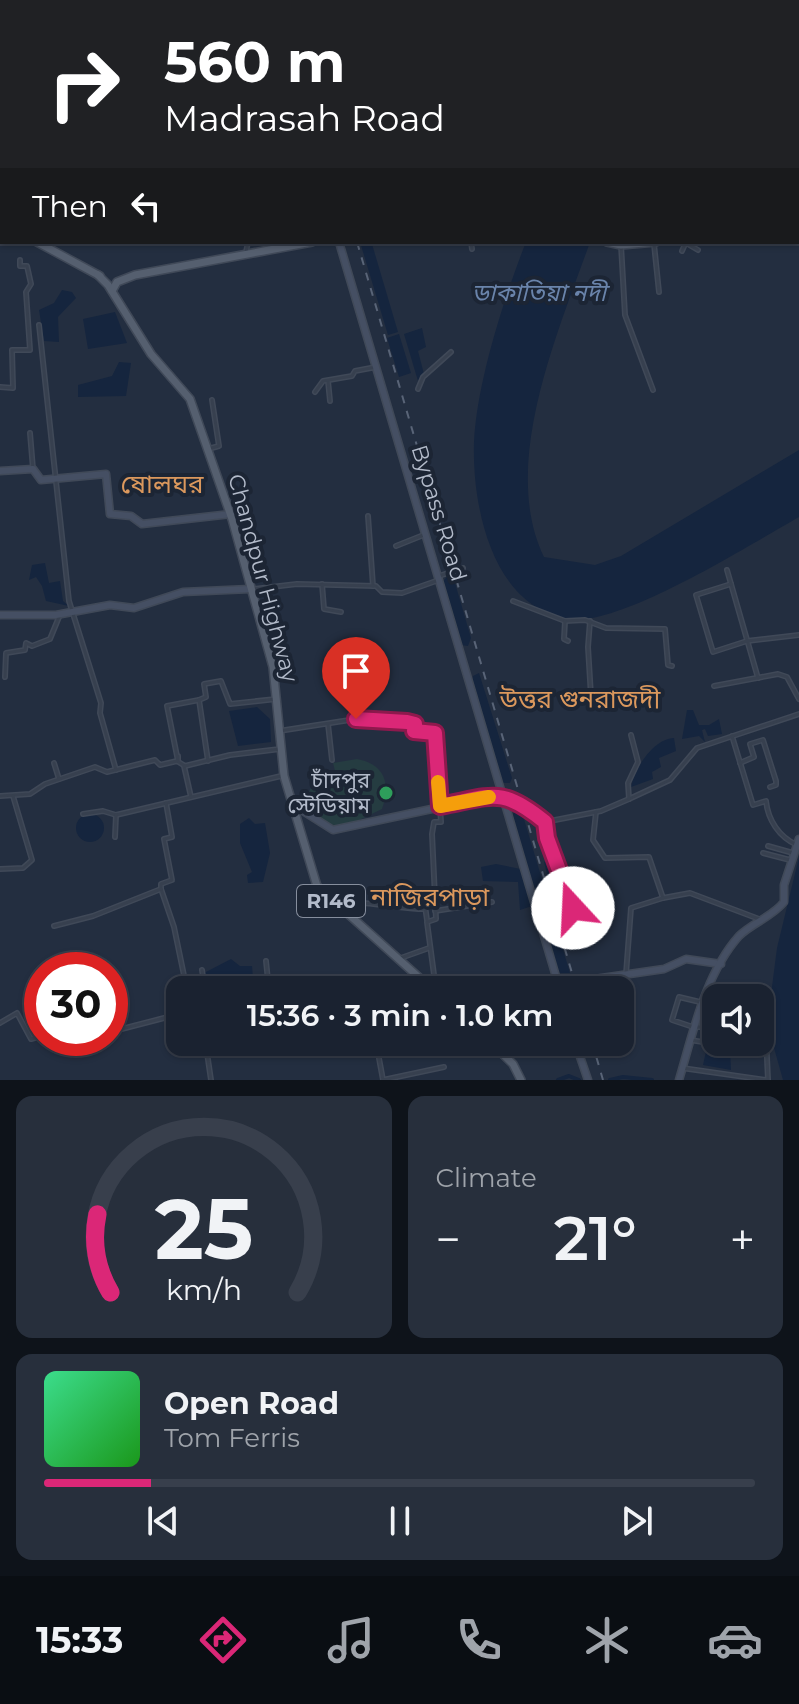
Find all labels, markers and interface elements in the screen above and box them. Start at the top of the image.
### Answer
text: 560 m [164,28,346,96]
icon: right [32,32,136,136]
text: Madrasah Road [164,96,445,140]
icon: left [124,184,168,228]
text: Then [32,188,108,225]
water label: ডাকাতিয়া নদী [472,278,611,307]
street label: Bypass Road [405,442,473,584]
district label: ষোলঘর [120,468,204,500]
street label: Chandpur Highway [222,471,304,685]
pin [322,637,390,719]
icon: arrive [334,649,378,693]
district label: উত্তর গুনরাজদী [499,683,661,715]
place label: চাঁদপুর স্টেডিয়াম [288,767,371,819]
marker: চাঁদপুর স্টেডিয়াম [377,784,395,802]
position arrow [531,866,615,950]
district label: নাজিরপাড়া [370,881,490,913]
road number: R146 [297,885,365,917]
speed limit sign: 30 [24,952,128,1056]
map controls [702,984,774,1056]
button: sound [702,984,774,1056]
text: 15:36 · 3 min · 1.0 km [247,997,553,1034]
text: Climate [436,1162,537,1194]
text: 25 [154,1178,253,1280]
text: 21° [554,1202,637,1275]
text: − [436,1212,461,1266]
text: + [730,1212,755,1266]
text: km/h [166,1272,242,1307]
text: Open Road [164,1385,339,1422]
text: Tom Ferris [164,1422,300,1454]
icon: previous [141,1499,185,1543]
icon: pause [378,1499,422,1543]
icon: next [615,1499,659,1543]
icon: directions [195,1612,251,1668]
icon: music [323,1612,379,1668]
icon: phone [451,1612,507,1668]
icon: climate [579,1612,635,1668]
icon: car [707,1612,763,1668]
text: 15:33 [36,1618,123,1662]

